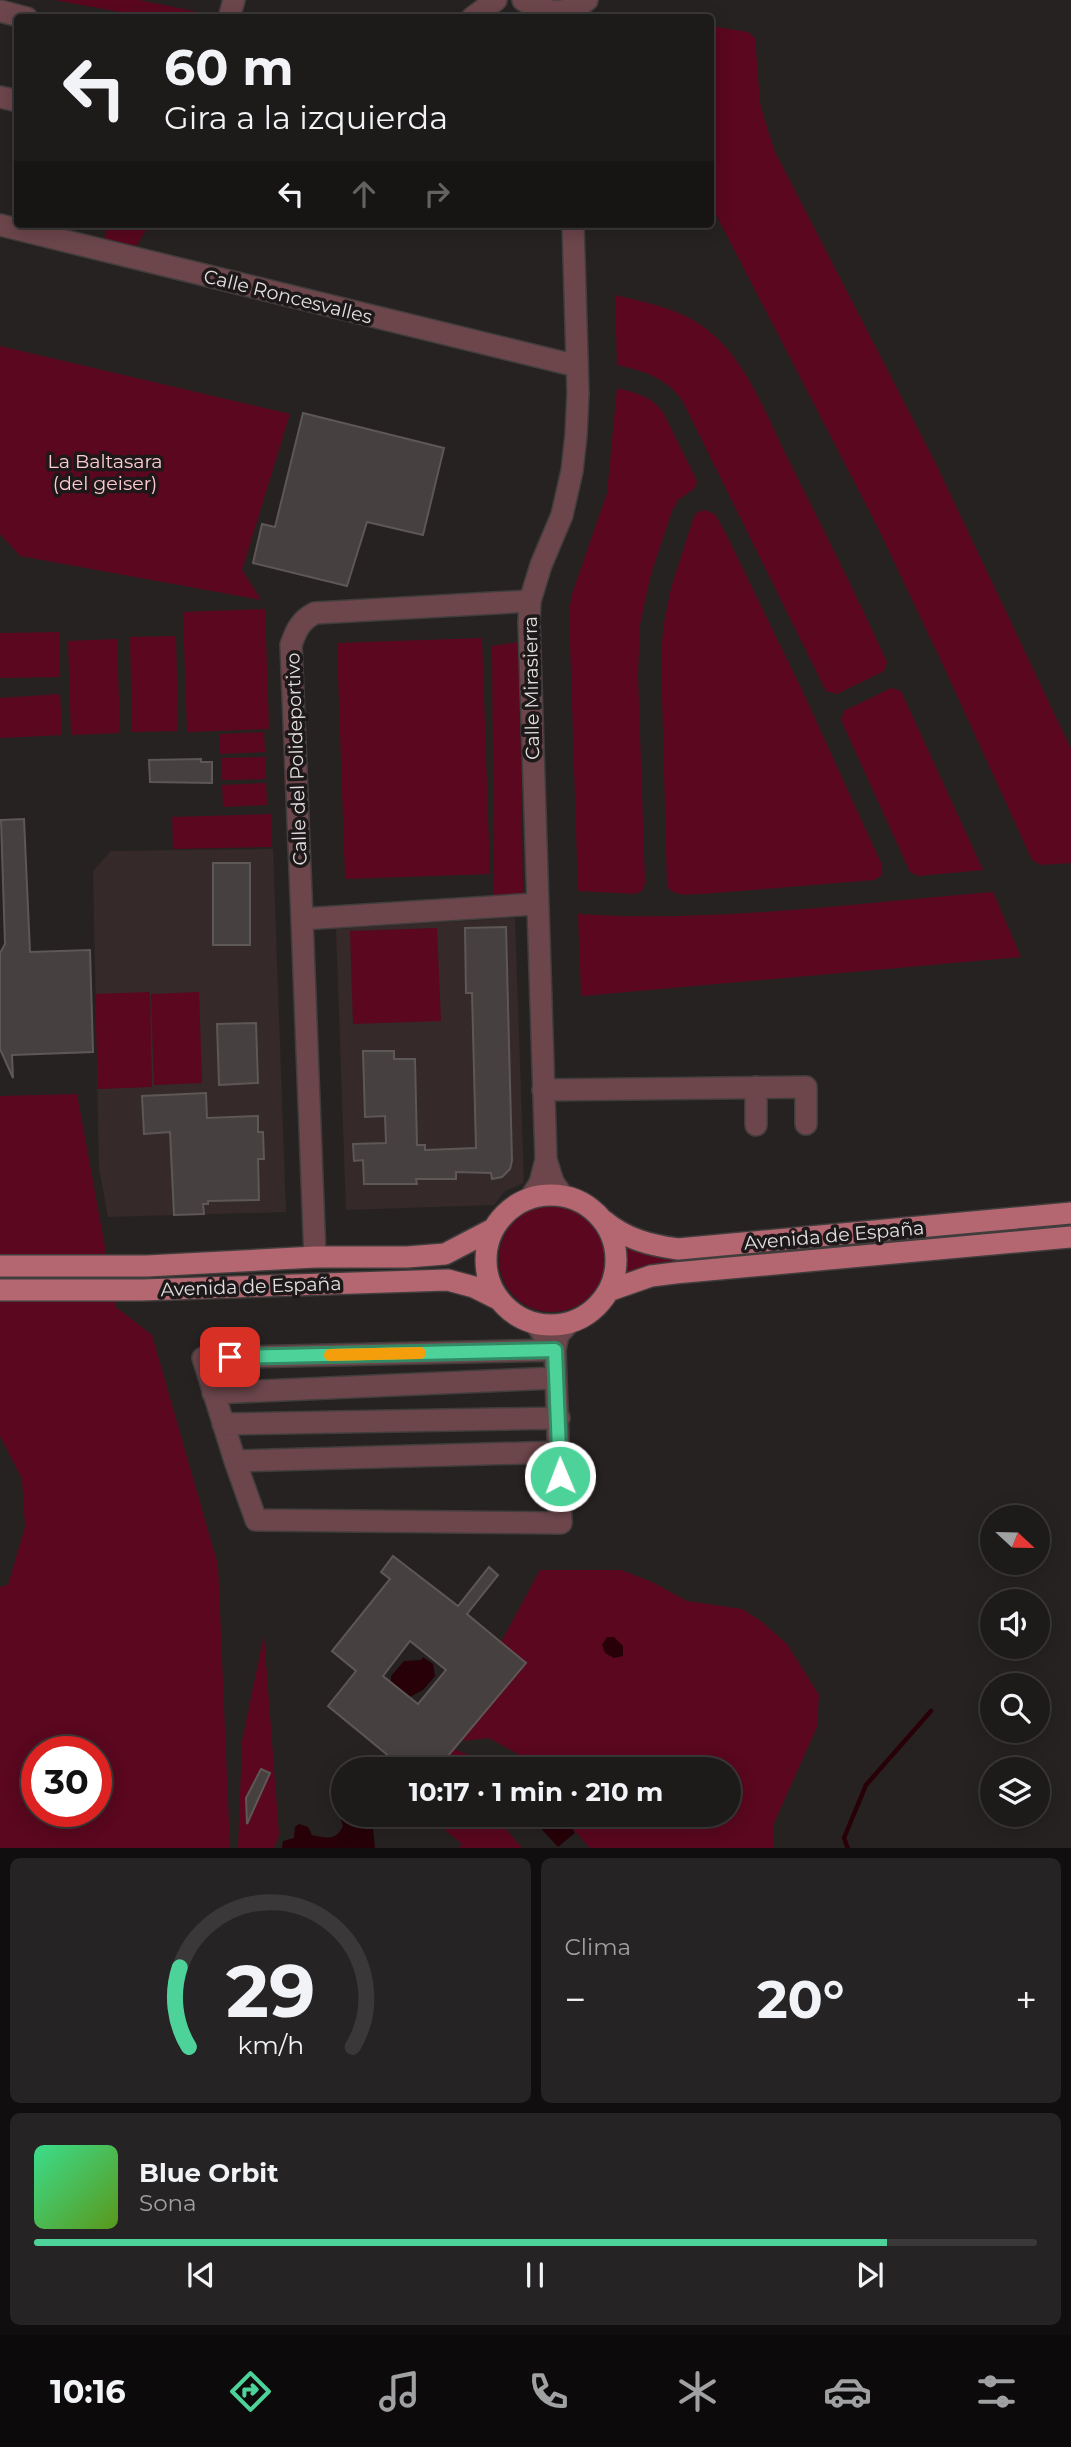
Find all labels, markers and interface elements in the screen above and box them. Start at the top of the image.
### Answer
text: 60 m [164,38,294,97]
icon: left [49,42,140,133]
text: Gira a la izquierda [164,98,448,137]
icon: left [272,175,310,213]
icon: ahead [345,175,383,213]
icon: right [418,175,456,213]
street label: Calle Roncesvalles [201,264,375,329]
park label: La Baltasara (del geiser) [48,450,162,495]
street label: Calle Mirasierra [519,616,544,760]
street label: Calle del Polideportivo [281,652,312,866]
street label: Avenida de España [743,1216,925,1255]
street label: Avenida de España [160,1272,342,1301]
pin [200,1327,260,1387]
icon: arrive [211,1338,249,1376]
position arrow [523,1439,597,1513]
north arrow [980,1505,1050,1575]
map controls [980,1505,1050,1827]
button: sound [980,1589,1050,1659]
button: search [980,1673,1050,1743]
speed limit sign: 30 [21,1736,112,1827]
button: layers [980,1757,1050,1827]
text: 10:17 · 1 min · 210 m [409,1776,663,1808]
text: Clima [565,1933,631,1961]
text: 29 [226,1947,315,2035]
text: 20° [757,1968,845,2031]
text: − [565,1976,586,2023]
text: + [1015,1976,1037,2023]
text: km/h [237,2029,304,2059]
text: Blue Orbit [139,2157,278,2189]
text: Sona [139,2189,197,2217]
icon: previous [182,2256,220,2294]
icon: pause [516,2256,554,2294]
icon: next [851,2256,889,2294]
icon: directions [226,2367,275,2416]
icon: music [375,2367,424,2416]
icon: phone [524,2367,573,2416]
icon: climate [673,2367,722,2416]
icon: car [823,2367,872,2416]
icon: filters [972,2367,1021,2416]
text: 10:16 [50,2372,126,2411]

